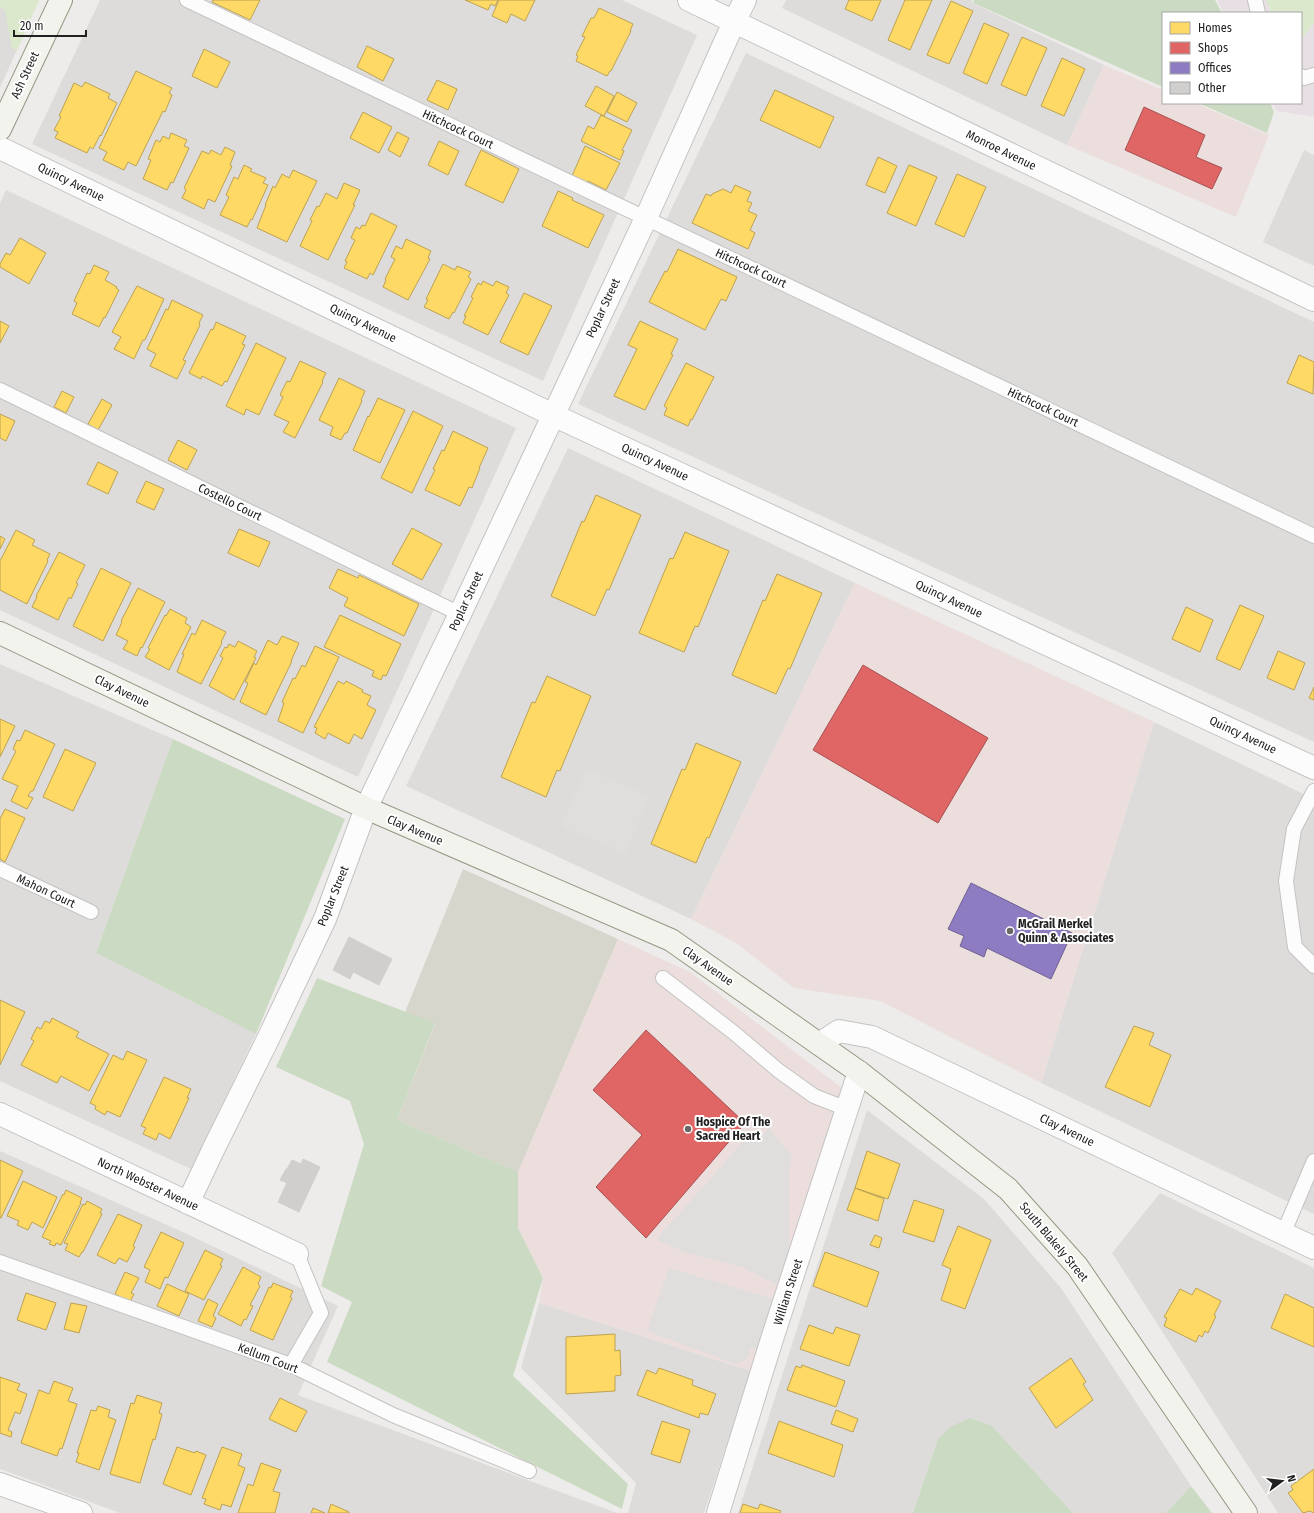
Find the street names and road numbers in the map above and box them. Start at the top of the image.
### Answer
street label: Ash Street [8,49,42,101]
street label: Hitchcock Court [420,106,496,152]
street label: Monroe Avenue [964,127,1038,173]
street label: Quincy Avenue [35,160,107,204]
street label: Hitchcock Court [713,245,789,291]
street label: Poplar Street [583,276,623,340]
street label: Quincy Avenue [327,301,399,345]
street label: Hitchcock Court [1005,384,1081,430]
street label: Quincy Avenue [619,440,691,484]
street label: Costello Court [196,481,264,523]
street label: Poplar Street [446,569,486,633]
street label: Quincy Avenue [913,577,985,621]
street label: Clay Avenue [92,672,152,710]
street label: Quincy Avenue [1207,713,1279,757]
street label: Clay Avenue [385,812,445,848]
street label: Poplar Street [314,864,352,928]
street label: Mahon Court [15,871,77,911]
street label: Clay Avenue [680,943,736,989]
street label: Clay Avenue [1037,1111,1097,1149]
street label: North Webster Avenue [95,1154,201,1214]
street label: South Blakely Street [1017,1199,1091,1285]
street label: William Street [771,1257,805,1327]
street label: Kellum Court [236,1340,300,1376]

